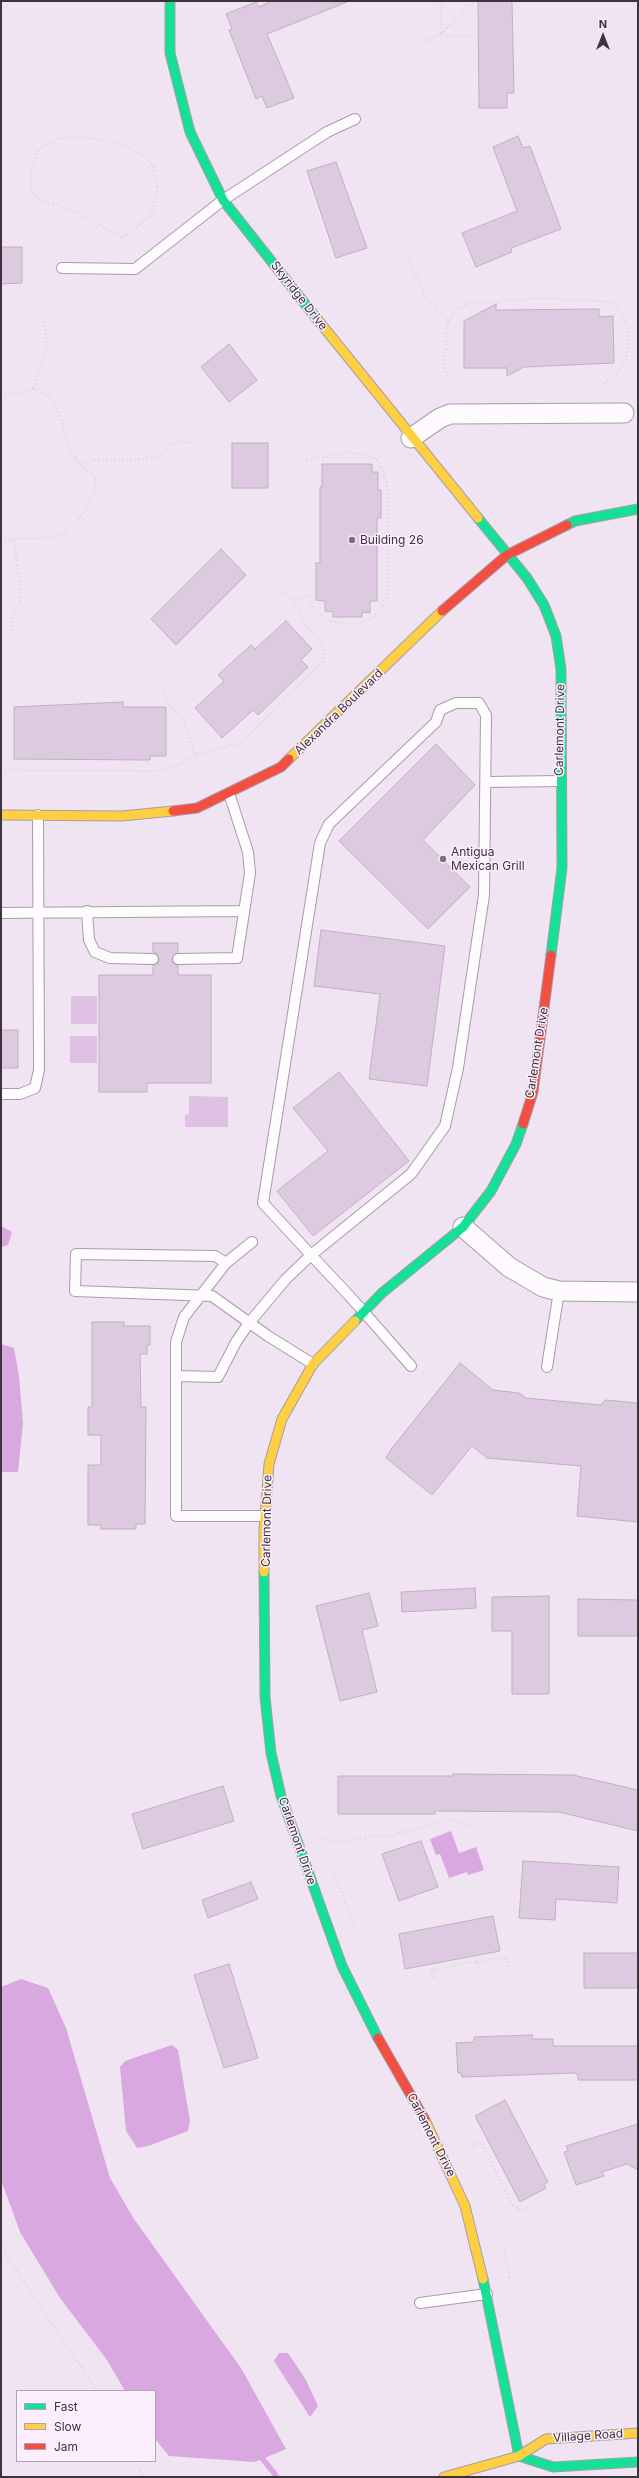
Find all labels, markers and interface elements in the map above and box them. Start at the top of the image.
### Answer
north arrow [583,16,623,56]
text: N [599,17,607,31]
street label: Skyridge Drive [268,259,330,333]
place label: Building 26 [360,533,424,547]
marker: Building 26 [347,535,357,545]
street label: Alexandra Boulevard [292,666,386,758]
street label: Carlemont Drive [552,684,568,776]
place label: Antigua Mexican Grill [451,845,525,873]
marker: Antigua Mexican Grill [438,854,448,864]
street label: Carlemont Drive [523,1006,551,1100]
street label: Carlemont Drive [259,1475,275,1567]
street label: Carlemont Drive [275,1795,319,1887]
street label: Carlemont Drive [404,2091,458,2179]
legend [16,2390,156,2462]
text: Fast [54,2399,78,2414]
text: Slow [54,2419,81,2434]
street label: Village Road [552,2426,624,2446]
text: Jam [54,2439,78,2454]

